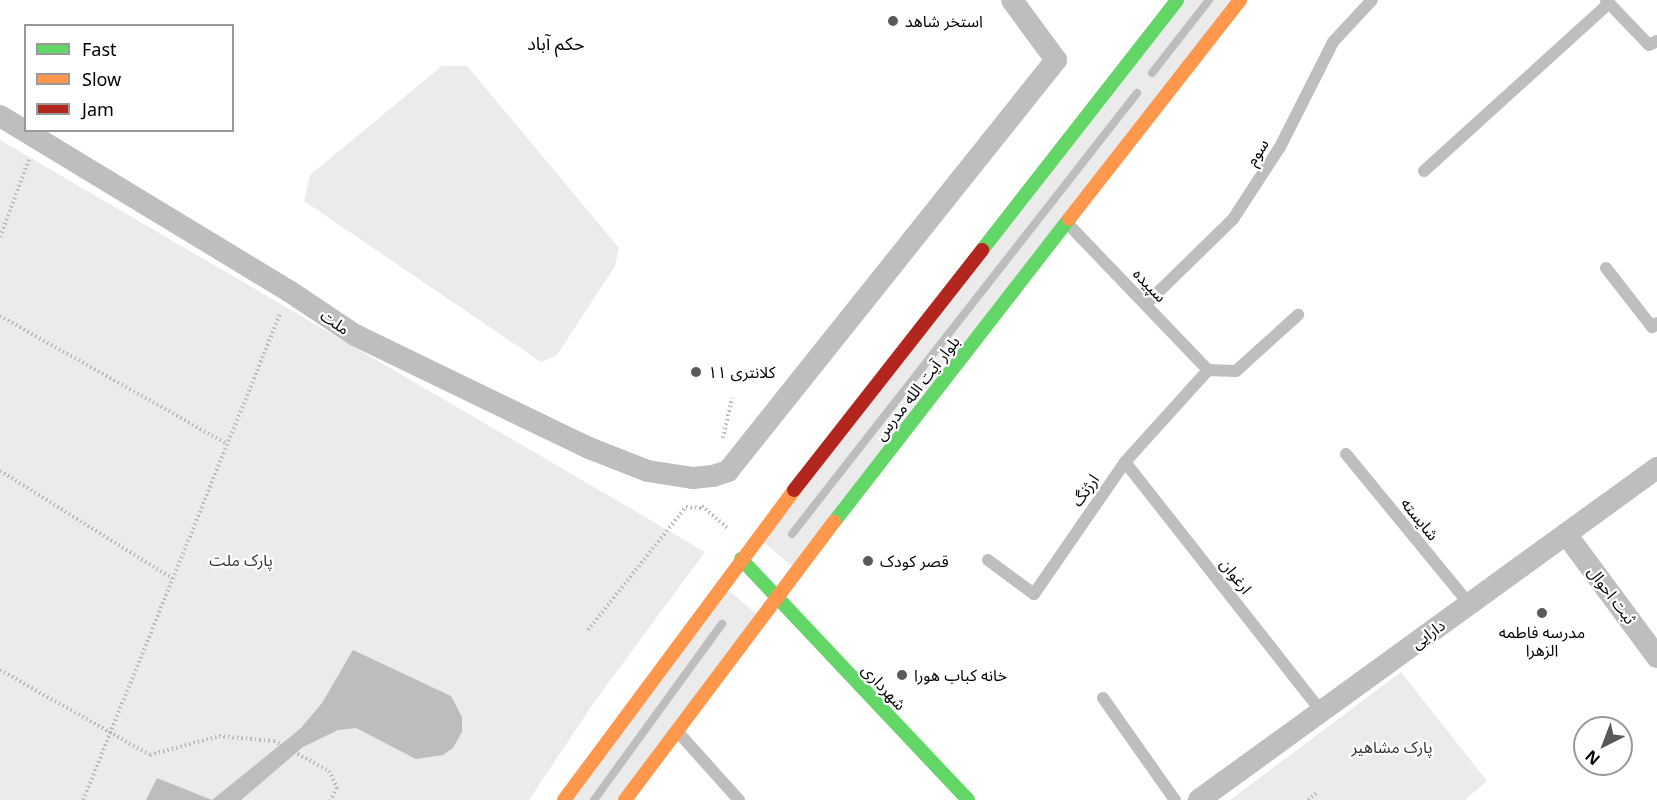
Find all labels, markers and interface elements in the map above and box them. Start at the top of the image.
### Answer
place label: استخر شاهد [905,11,983,31]
marker: استخر شاهد [886,14,900,28]
legend [24,24,234,132]
district label: حکم آباد [527,32,585,54]
text: Fast [82,37,117,61]
text: Slow [82,67,121,91]
text: Jam [82,97,114,121]
street label: سوم [1241,135,1273,169]
street label: سپیده [1129,264,1171,306]
street label: ملت [317,305,353,339]
street label: بلوار آیت الله مدرس [870,332,964,444]
place label: کلانتری ۱۱ [708,362,775,382]
marker: کلانتری ۱۱ [689,365,703,379]
street label: ارژنگ [1067,470,1103,510]
street label: شایسته [1397,494,1443,544]
park label: پارک ملت [209,550,273,570]
place label: قصر کودک [880,551,949,571]
marker: قصر کودک [861,554,875,568]
street label: ارغوان [1216,554,1256,598]
street label: ثبت احوال [1584,562,1640,628]
marker: مدرسه فاطمه الزهرا [1535,606,1549,620]
street label: دارایی [1407,615,1449,653]
place label: مدرسه فاطمه الزهرا [1499,622,1585,660]
street label: شهرداری [858,660,910,714]
place label: خانه کباب هورا [914,665,1007,685]
marker: خانه کباب هورا [895,668,909,682]
north arrow [1573,716,1633,776]
park label: پارک مشاهیر [1351,737,1433,757]
text: N [1580,745,1604,770]

